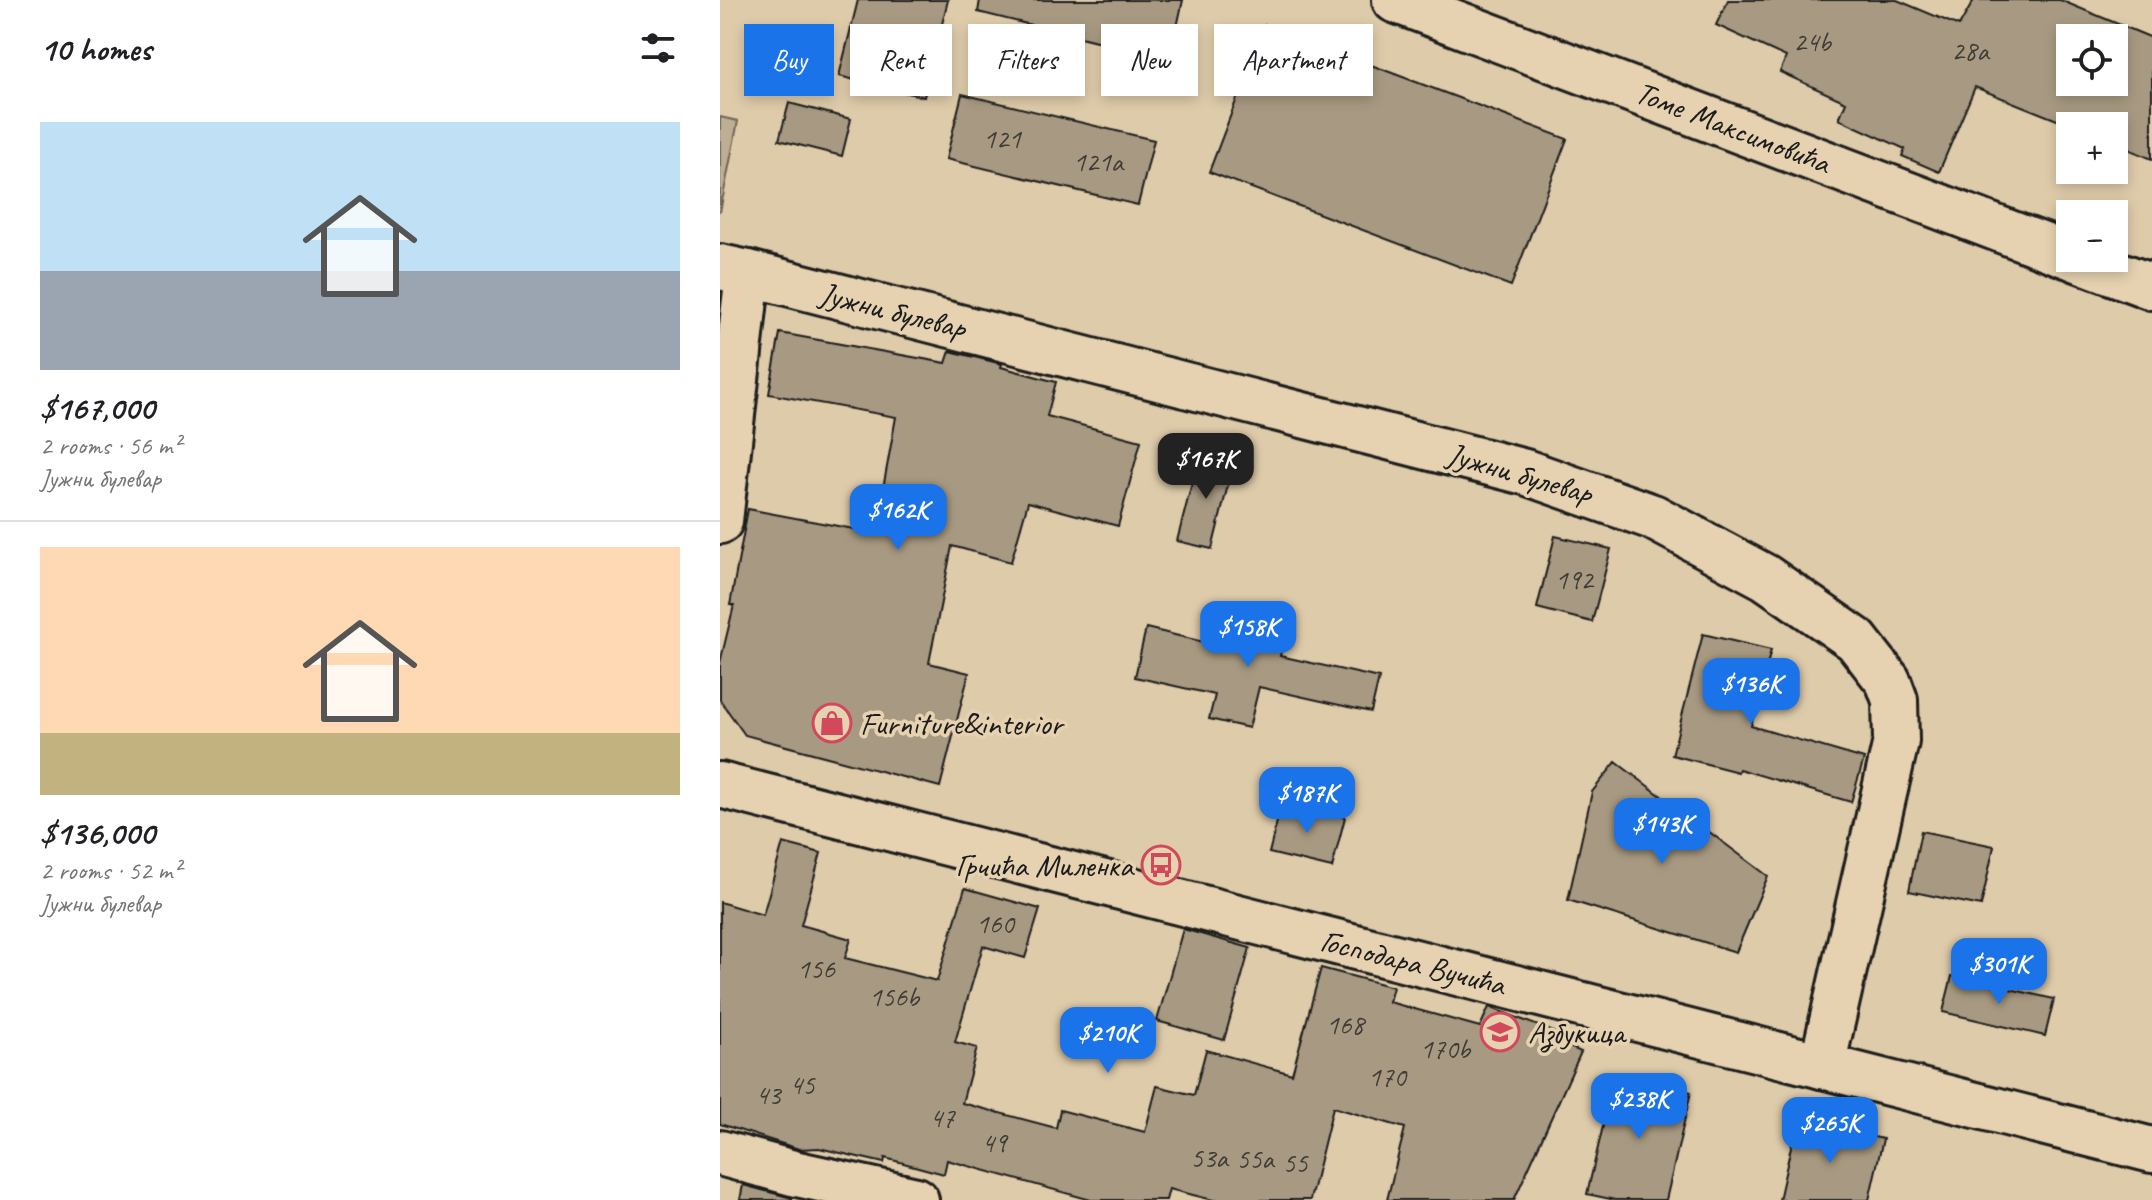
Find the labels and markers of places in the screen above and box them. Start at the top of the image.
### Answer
pin: $167K [1150,433,1262,501]
pin: $162K [842,484,954,552]
pin: $158K [1192,601,1304,669]
pin: $136K [1695,658,1807,726]
shop icon: Furniture&interior [811,702,853,744]
place label: Furniture&interior [860,703,1066,744]
pin: $187K [1251,767,1363,835]
pin: $143K [1606,798,1718,866]
bus stop icon: Грчића Миленка [1140,844,1182,886]
place label: Грчића Миленка [955,845,1135,886]
pin: $301K [1943,938,2055,1006]
pin: $210K [1052,1007,1164,1075]
school or university icon: Азбукица [1479,1011,1521,1053]
place label: Азбукица [1528,1012,1628,1053]
pin: $238K [1583,1073,1695,1141]
pin: $265K [1774,1097,1886,1165]

